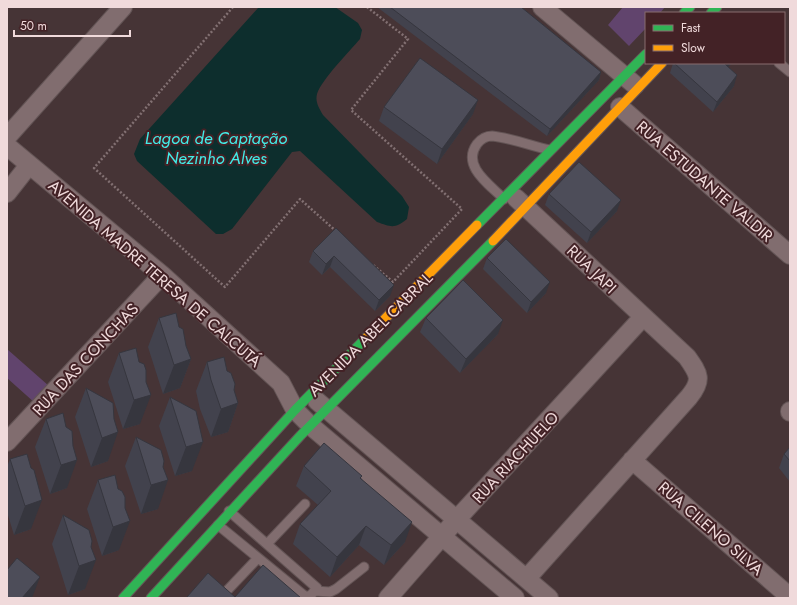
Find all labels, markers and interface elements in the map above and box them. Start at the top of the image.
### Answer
scale bar [14,12,130,38]
legend [645,12,785,64]
text: 50 m [20,17,47,35]
text: Fast [681,19,700,37]
text: Slow [681,39,706,57]
street label: RUA ESTUDANTE VALDIR [631,116,778,247]
water label: Lagoa de Captação Nezinho Alves [145,126,287,170]
street label: AVENIDA MADRE TERESA DE CALCUTÁ [43,174,266,373]
street label: RUA JAPI [562,240,622,299]
street label: AVENIDA ABEL CABRAL [303,266,438,402]
street label: RUA DAS CONCHAS [27,298,144,421]
street label: RUA RIACHUELO [467,406,564,508]
street label: RUA CILENO SILVA [653,476,769,581]

